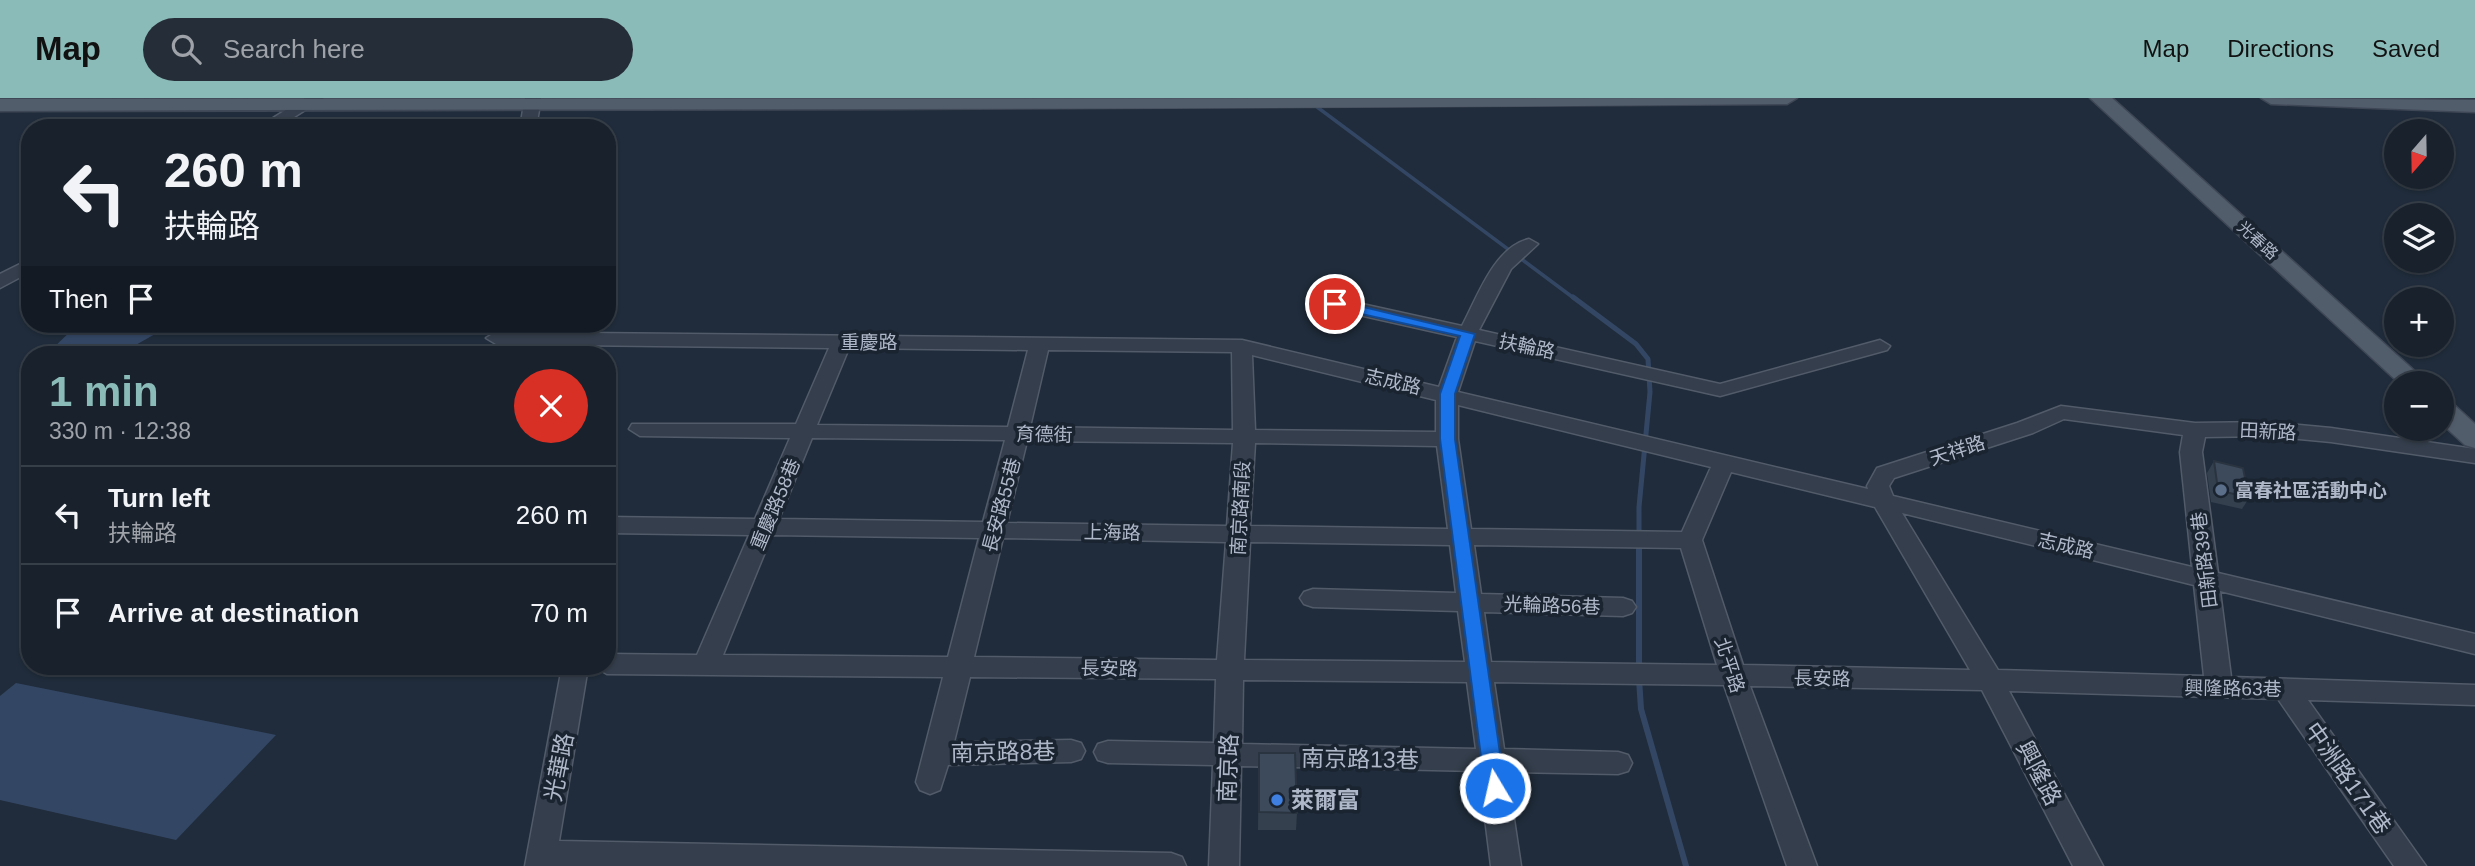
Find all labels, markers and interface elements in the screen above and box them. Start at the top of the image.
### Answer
search box [143,18,633,81]
text: Map [35,30,101,67]
icon: search [167,30,205,68]
text: Search here [223,34,365,64]
text: Map [2143,35,2189,62]
text: Directions [2227,35,2334,62]
text: Saved [2372,35,2440,62]
north arrow [2384,119,2454,189]
map controls [2384,119,2454,441]
text: 260 m [164,143,303,197]
icon: left [49,147,140,238]
button: layers [2384,203,2454,273]
text: 扶輪路 [164,208,260,244]
street label: 光春路 [2234,218,2281,263]
pin [1305,274,1365,334]
icon: arrive [122,280,160,318]
text: Then [49,284,108,314]
icon: arrive [1316,285,1354,323]
button: + [2384,287,2454,357]
street label: 扶輪路 [1497,330,1557,363]
street label: 重慶路 [840,332,898,353]
street label: 志成路 [1363,365,1423,398]
text: 1 min [49,368,159,415]
button: close [514,369,588,443]
button: − [2384,371,2454,441]
text: 330 m · 12:38 [49,418,191,444]
street label: 田新路 [2239,420,2297,443]
street label: 育德街 [1015,424,1073,445]
street label: 天祥路 [1927,432,1988,469]
street label: 重慶路58巷 [747,455,804,553]
street label: 長安路55巷 [979,455,1024,555]
street label: 南京路南段 [1228,460,1253,556]
place label: 富春社區活動中心 [2235,480,2387,501]
marker: 富春社區活動中心 [2213,482,2229,498]
text: Turn left [108,483,210,513]
icon: left [49,496,87,534]
text: 260 m [516,500,588,530]
street label: 田新路39巷 [2188,510,2221,609]
text: 扶輪路 [108,520,177,546]
street label: 上海路 [1083,522,1141,543]
street label: 志成路 [2036,529,2096,562]
street label: 光輪路56巷 [1503,593,1601,618]
icon: arrive [49,594,87,632]
text: Arrive at destination [108,598,359,628]
text: 70 m [530,598,588,628]
street label: 北平路 [1711,635,1748,696]
street label: 長安路 [1080,658,1138,679]
street label: 長安路 [1793,668,1851,689]
street label: 興隆路63巷 [2184,677,2282,700]
street label: 中洲路171巷 [2300,717,2396,839]
street label: 光華路 [540,731,578,803]
street label: 南京路 [1214,733,1242,803]
street label: 興隆路 [2011,736,2067,810]
street label: 南京路8巷 [950,738,1056,766]
street label: 南京路13巷 [1301,745,1419,773]
position arrow [1458,751,1532,825]
place label: 萊爾富 [1291,787,1360,813]
marker: 萊爾富 [1269,792,1285,808]

